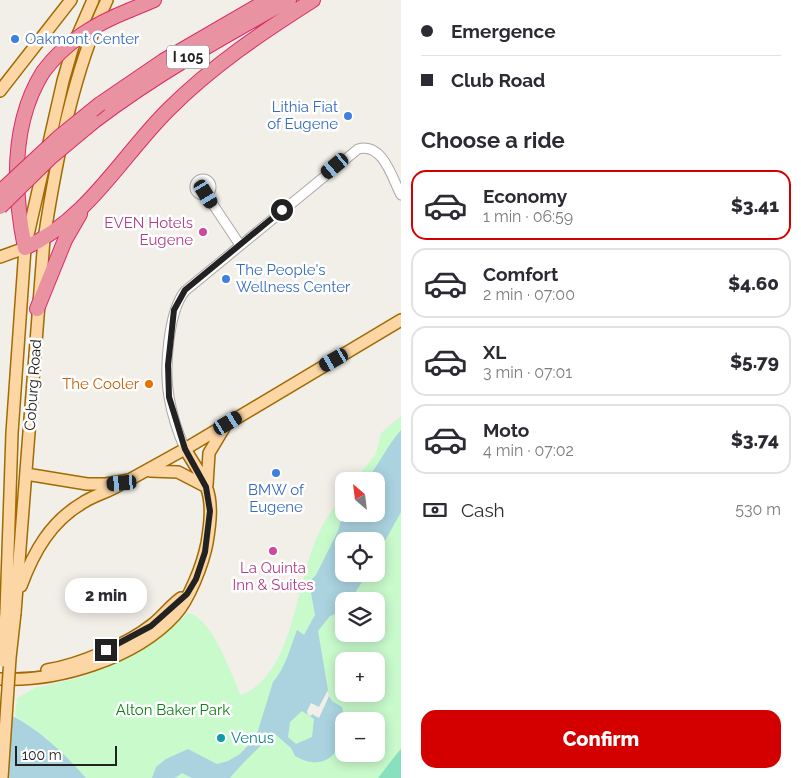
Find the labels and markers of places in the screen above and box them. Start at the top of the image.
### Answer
place label: Oakmont Center [25,30,140,48]
marker: Oakmont Center [9,33,21,45]
place label: Lithia Fiat of Eugene [267,98,338,133]
marker: Lithia Fiat of Eugene [342,110,354,122]
place label: EVEN Hotels Eugene [104,214,193,249]
marker: EVEN Hotels Eugene [197,226,209,238]
place label: The People's Wellness Center [236,261,351,296]
marker: The People's Wellness Center [220,273,232,285]
place label: The Cooler [62,375,140,393]
marker: The Cooler [143,378,155,390]
marker: BMW of Eugene [270,467,282,479]
place label: BMW of Eugene [248,481,305,516]
marker: La Quinta Inn & Suites [267,545,279,557]
place label: La Quinta Inn & Suites [232,559,314,594]
place label: Venus [231,729,274,747]
marker: Venus [215,732,227,744]

